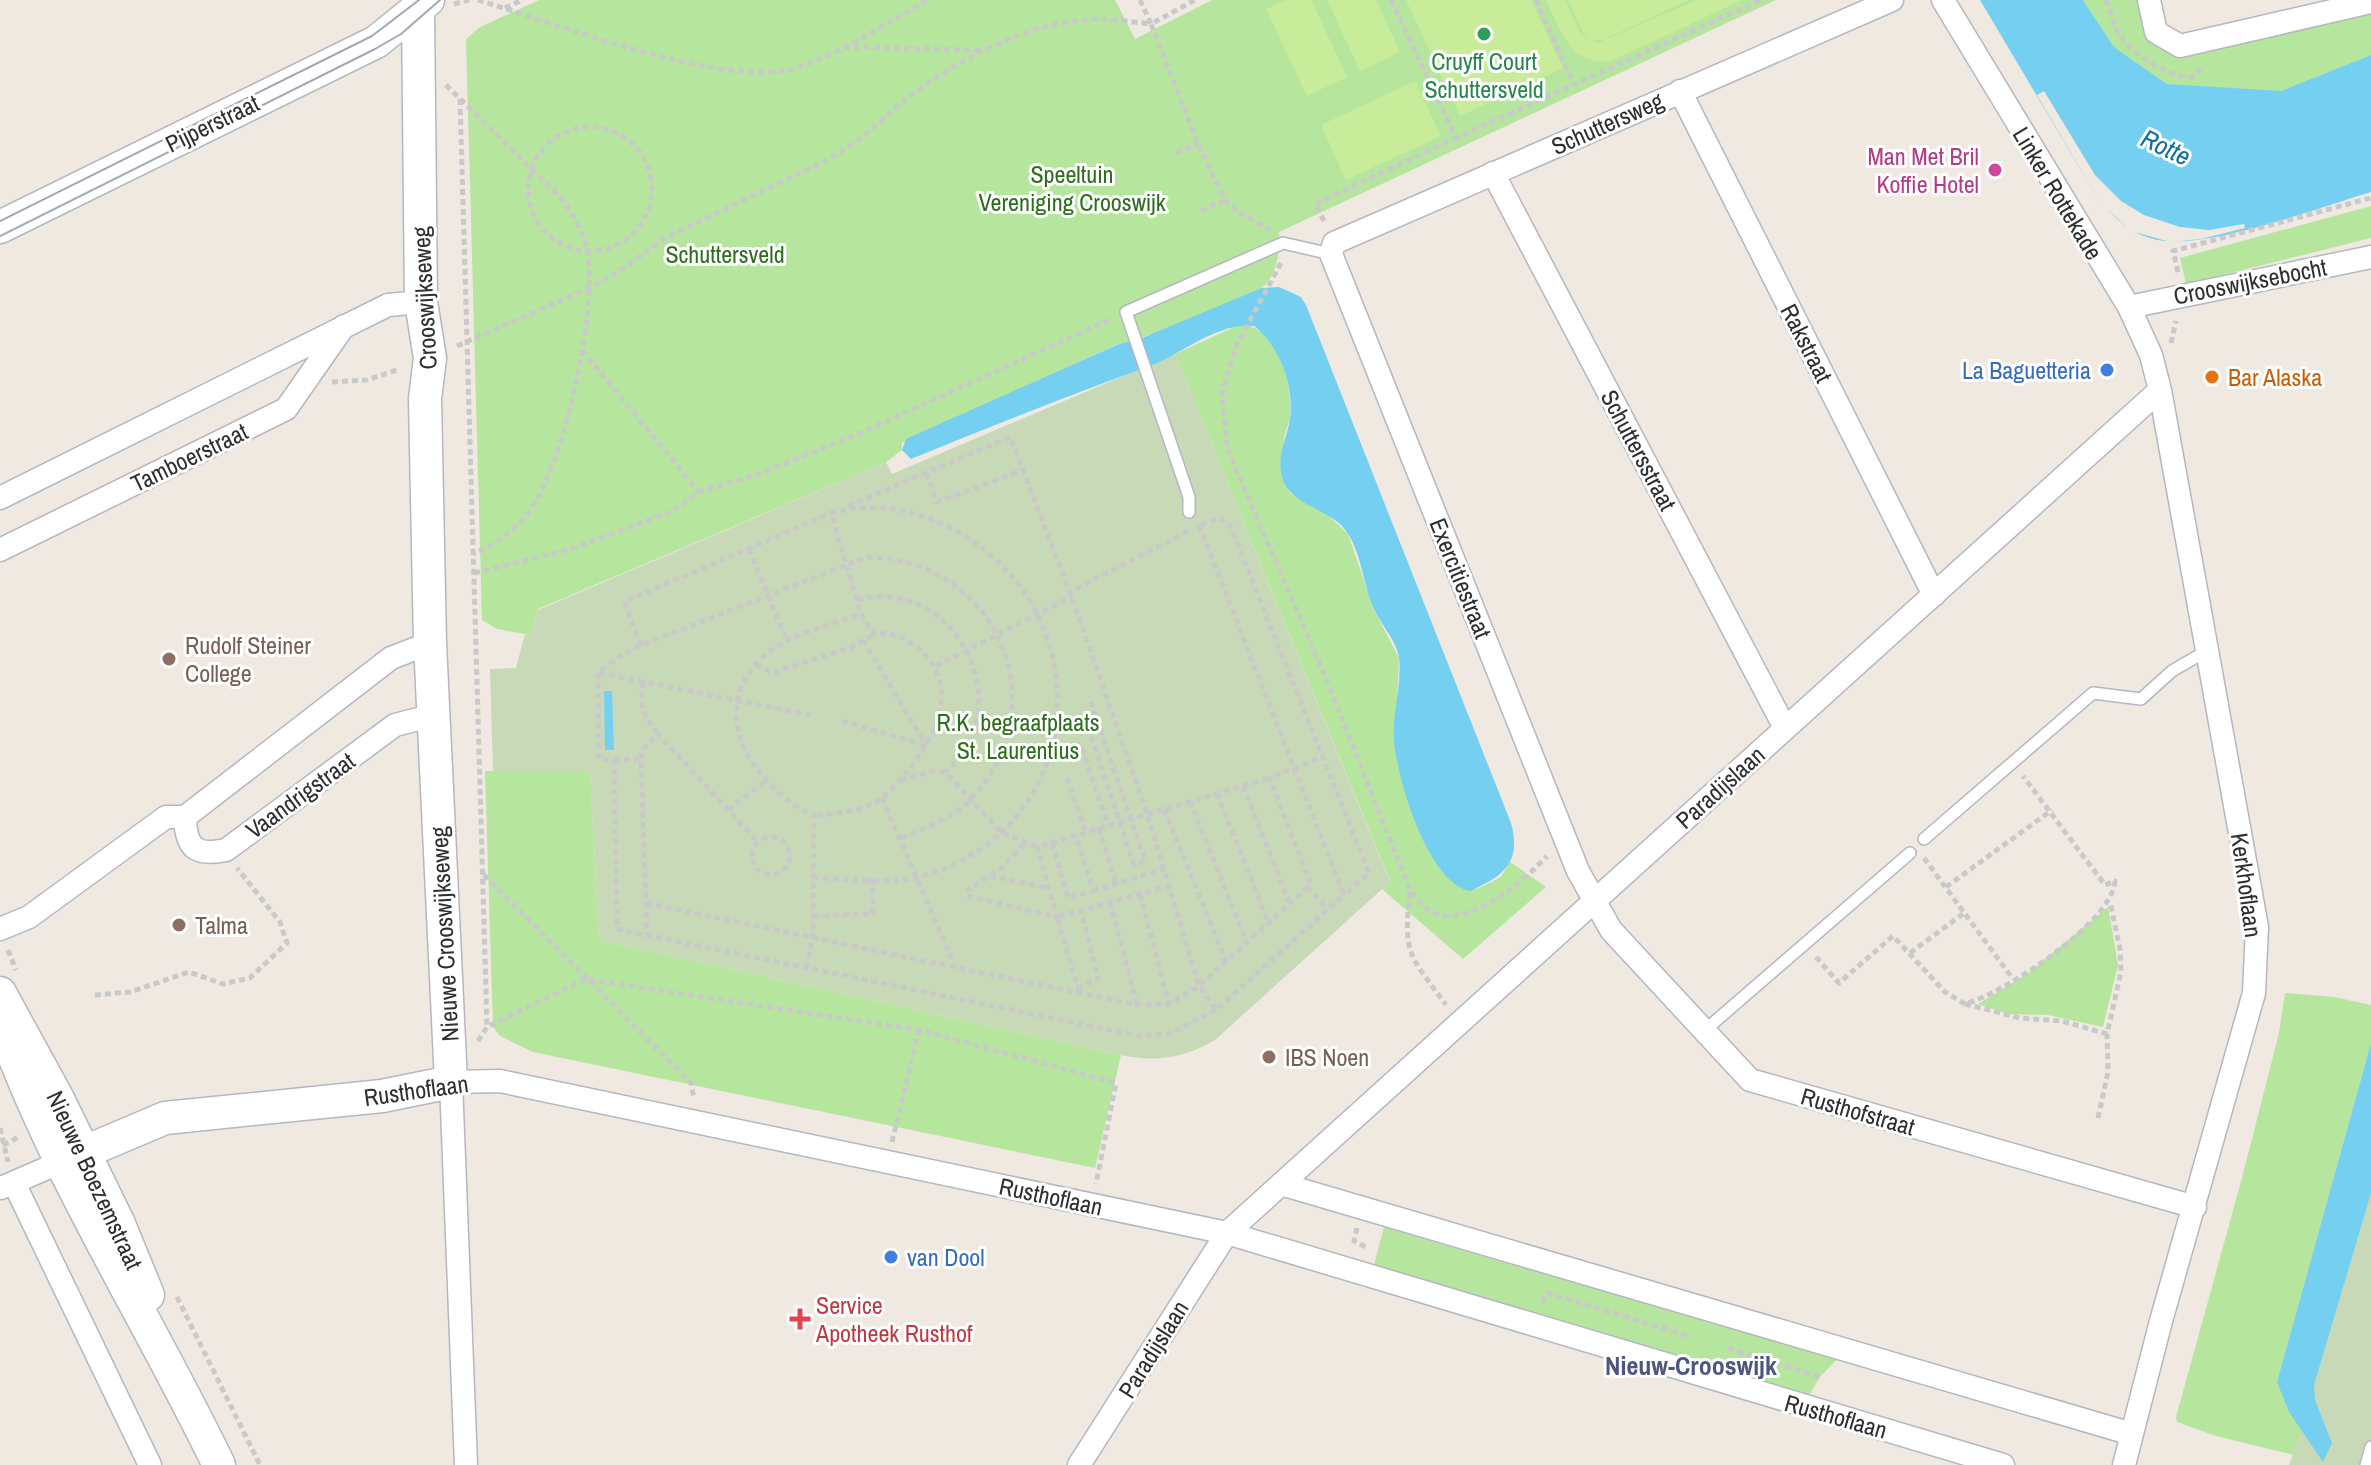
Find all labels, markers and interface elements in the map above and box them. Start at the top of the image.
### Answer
marker: Cruyff Court Schuttersveld [1475,25,1493,43]
place label: Cruyff Court Schuttersveld [1424,45,1544,105]
street label: Schuttersweg [1546,84,1668,162]
street label: Pijperstraat [160,86,265,159]
water label: Rotte [2136,120,2196,174]
street label: Linker Rottekade [2006,121,2110,265]
place label: Man Met Bril Koffie Hotel [1867,140,1979,200]
park label: Speeltuin Vereniging Crooswijk [978,158,1166,218]
marker: Man Met Bril Koffie Hotel [1986,161,2004,179]
street label: Crooswijkseweg [404,226,444,370]
park label: Schuttersveld [665,238,785,270]
street label: Crooswijksebocht [2171,250,2330,312]
street label: Rakstraat [1774,298,1841,388]
place label: La Baguetteria [1962,354,2091,386]
marker: La Baguetteria [2098,361,2116,379]
place label: Bar Alaska [2228,361,2322,393]
marker: Bar Alaska [2203,368,2221,386]
street label: Schuttersstraat [1594,384,1684,516]
street label: Tamboerstraat [125,415,253,499]
street label: Exercitiestraat [1422,513,1500,643]
place label: Rudolf Steiner College [185,629,311,689]
marker: Rudolf Steiner College [160,650,178,668]
park label: R.K. begraafplaats St. Laurentius [936,706,1100,766]
street label: Paradijslaan [1669,739,1771,835]
street label: Vaandrigstraat [239,744,361,845]
street label: Nieuwe Crooswijkseweg [422,826,466,1042]
street label: Kerkhoflaan [2224,831,2270,939]
place label: Talma [195,909,248,941]
marker: Talma [170,916,188,934]
place label: IBS Noen [1285,1041,1369,1073]
marker: IBS Noen [1260,1048,1278,1066]
street label: Rusthoflaan [362,1067,470,1113]
street label: Rusthofstraat [1797,1079,1919,1143]
street label: Nieuwe Boezemstraat [40,1086,151,1275]
street label: Rusthoflaan [996,1169,1106,1223]
place label: van Dool [907,1241,985,1273]
marker: van Dool [882,1248,900,1266]
place label: Service Apotheek Rusthof [815,1289,973,1349]
street label: Paradijslaan [1110,1294,1196,1404]
marker: Service Apotheek Rusthof [791,1310,809,1328]
district label: Nieuw-Crooswijk [1605,1348,1777,1383]
street label: Rusthoflaan [1781,1386,1891,1446]

